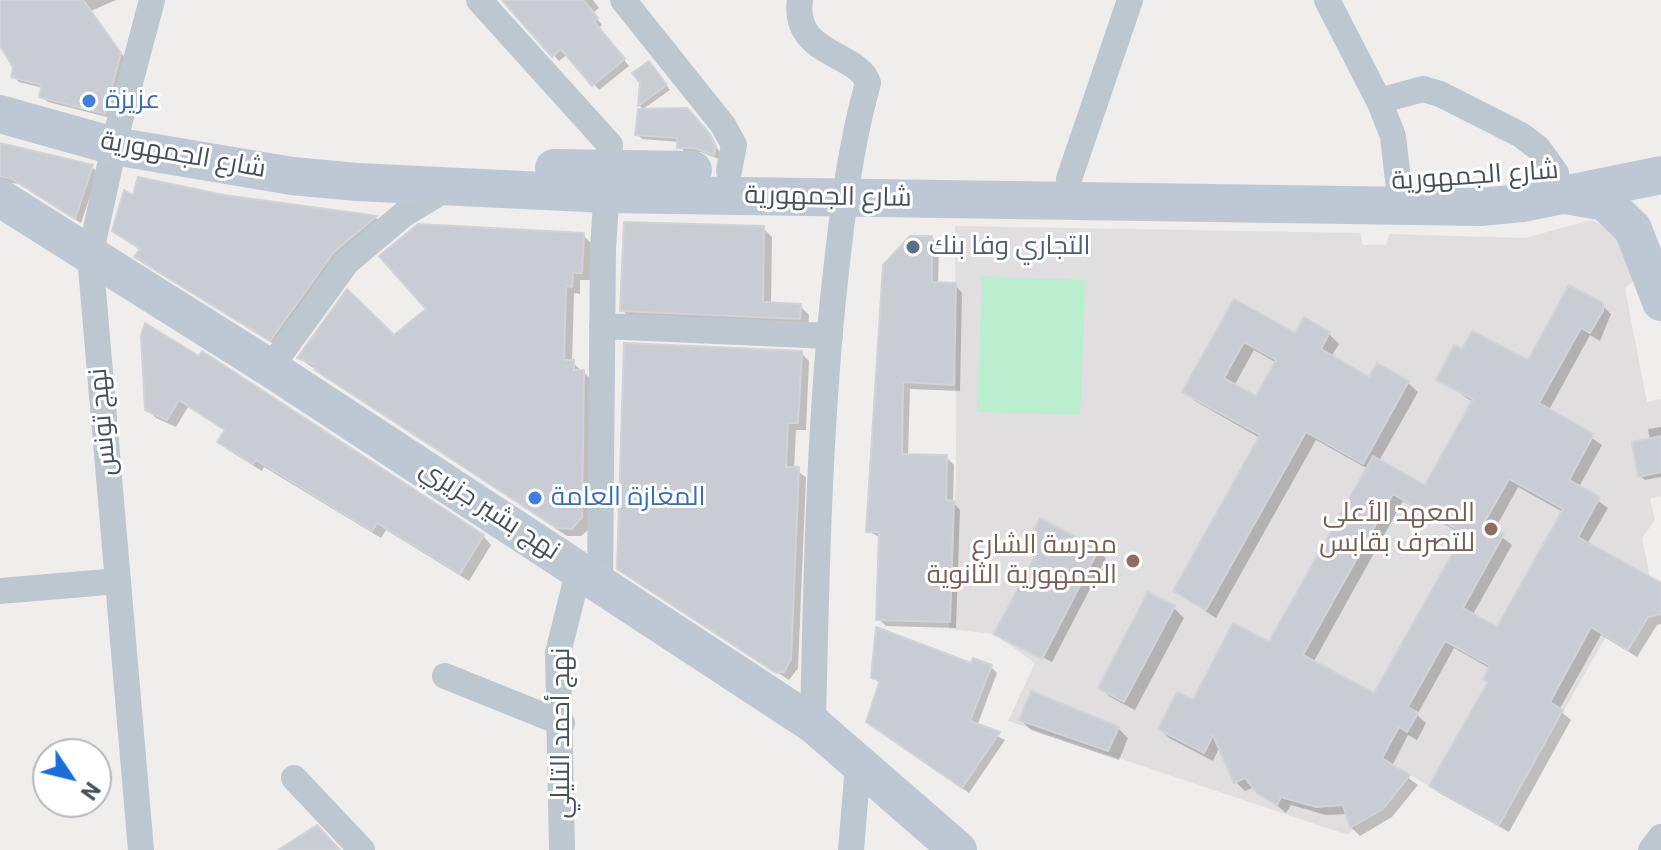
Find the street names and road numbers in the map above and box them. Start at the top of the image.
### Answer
street label: شارع الجمهورية [98,126,268,186]
street label: شارع الجمهورية [1390,156,1560,198]
street label: شارع الجمهورية [744,181,912,215]
street label: نهج تونس [84,367,124,477]
street label: نهج بشير جزيري [413,454,565,568]
street label: نهج أحمد التليلي [546,648,578,818]

